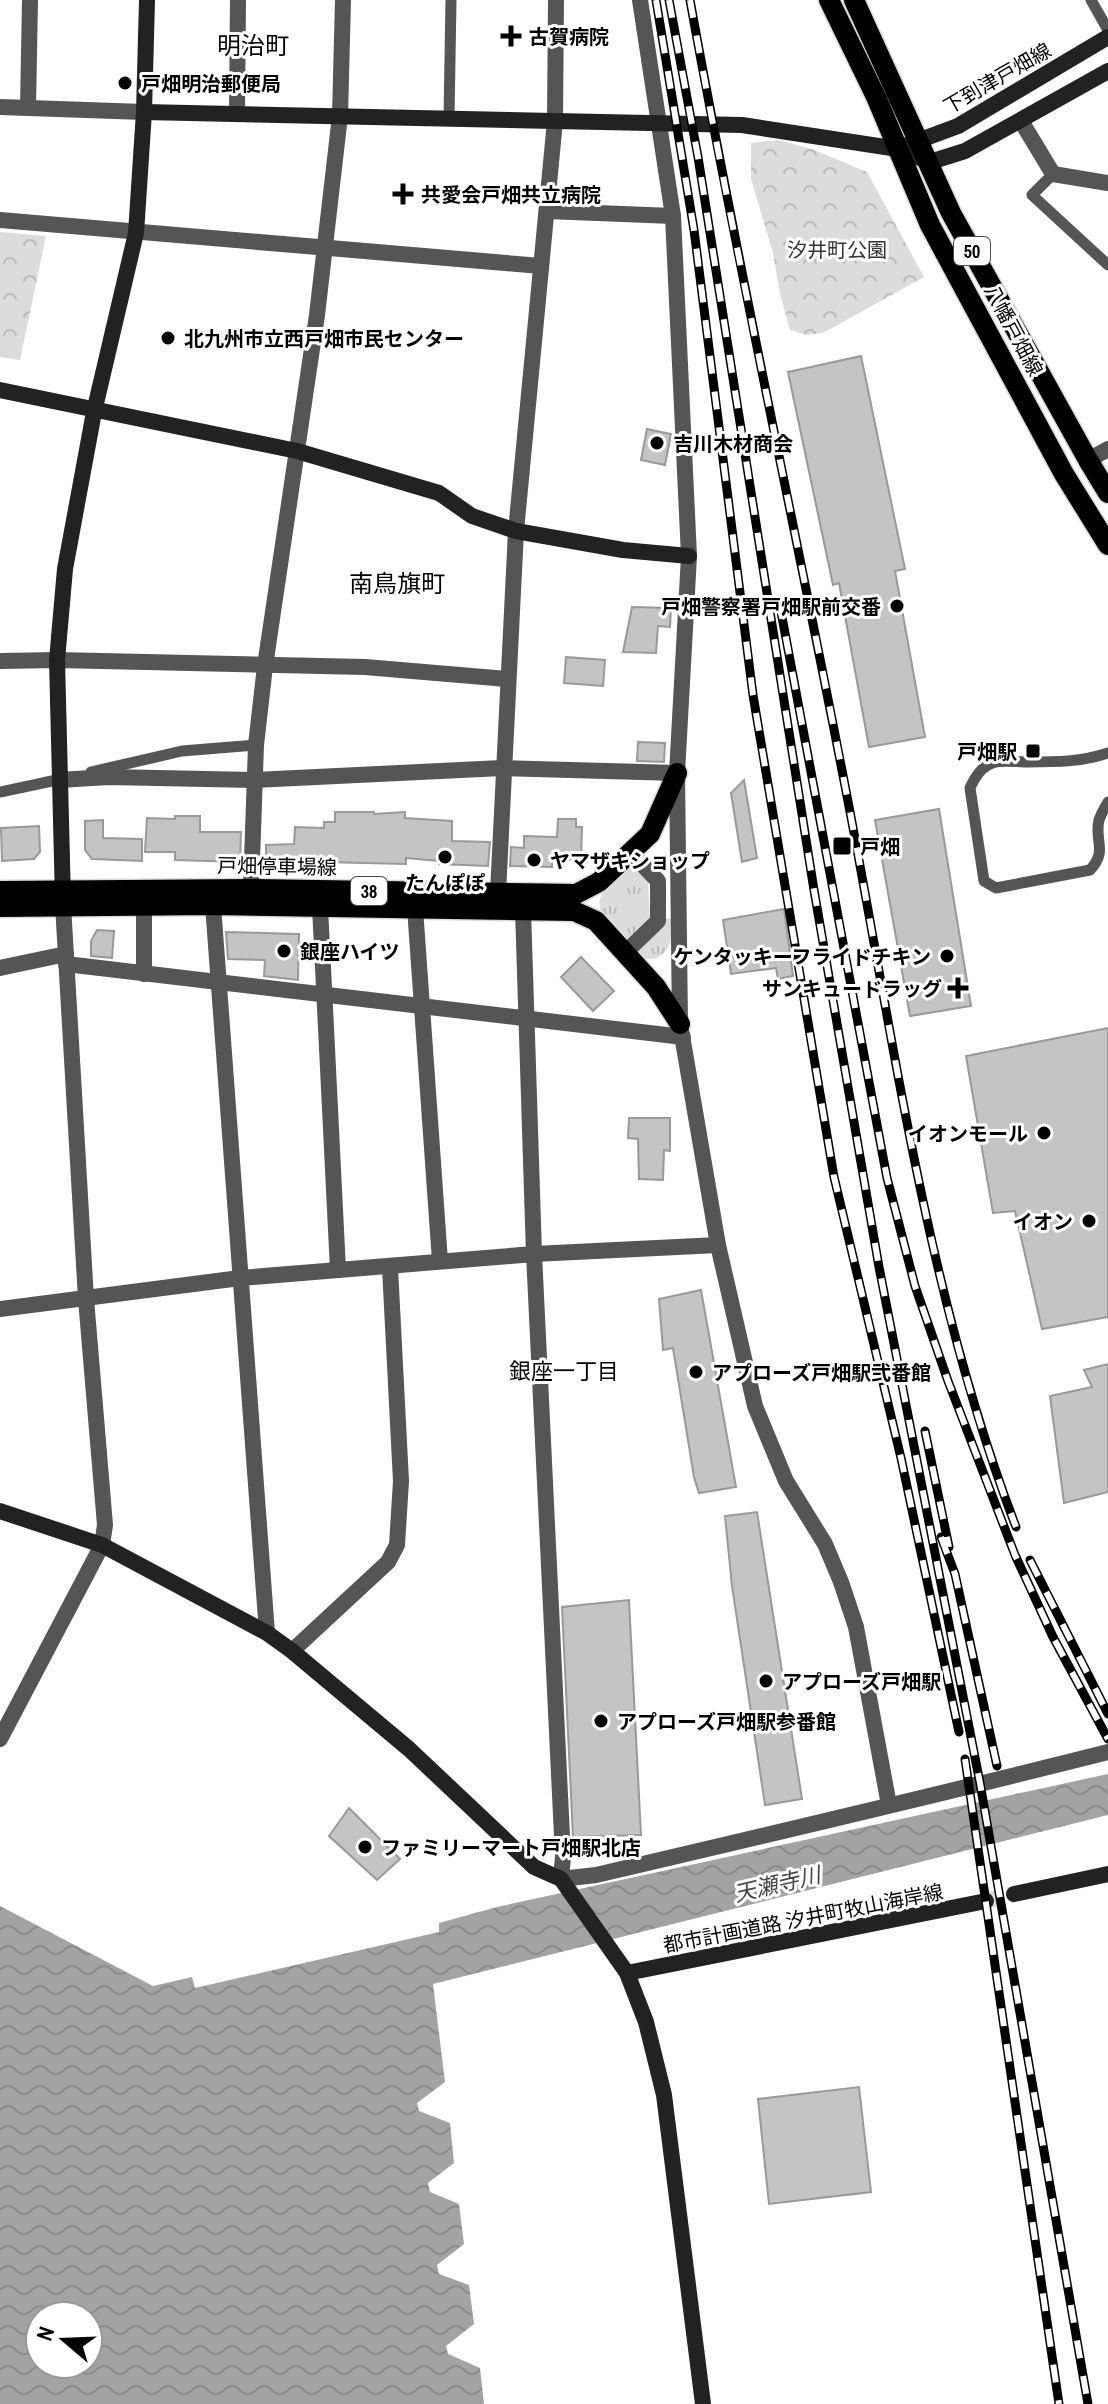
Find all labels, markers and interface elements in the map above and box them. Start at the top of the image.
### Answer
place label: 古賀病院 [529,23,609,50]
marker: 古賀病院 [500,25,522,47]
district label: 明治町 [217,29,289,61]
street label: 下到津戸畑線 [938,36,1056,120]
place label: 戸畑明治郵便局 [141,70,281,97]
marker: 戸畑明治郵便局 [116,74,134,92]
place label: 共愛会戸畑共立病院 [421,181,601,208]
marker: 共愛会戸畑共立病院 [392,183,414,205]
park label: 汐井町公園 [787,236,887,263]
road number: 50 [954,237,990,265]
street label: 八幡戸畑線 [979,280,1049,380]
place label: 北九州市立西戸畑市民センター [184,325,464,352]
marker: 北九州市立西戸畑市民センター [159,329,177,347]
place label: 吉川木材商会 [673,430,793,457]
marker: 吉川木材商会 [648,434,666,452]
district label: 南鳥旗町 [349,567,445,599]
place label: 戸畑警察署戸畑駅前交番 [661,593,881,620]
marker: 戸畑警察署戸畑駅前交番 [888,597,906,615]
place label: 戸畑駅 [957,738,1017,765]
marker: 戸畑駅 [1024,742,1042,760]
place label: 戸畑 [860,833,900,860]
marker: 戸畑 [831,835,853,857]
place label: ヤマザキショップ [550,847,710,874]
marker: たんぽぽ [436,848,454,866]
street label: 戸畑停車場線 [217,851,337,881]
marker: ヤマザキショップ [525,851,543,869]
place label: たんぽぽ [405,869,485,896]
road number: 38 [351,877,387,905]
place label: 銀座ハイツ [300,938,400,965]
marker: 銀座ハイツ [275,942,293,960]
place label: ケンタッキーフライドチキン [673,943,931,970]
marker: ケンタッキーフライドチキン [938,947,956,965]
place label: サンキュードラッグ [762,975,942,1002]
marker: サンキュードラッグ [949,979,967,997]
place label: イオンモール [908,1120,1028,1147]
marker: イオンモール [1035,1124,1053,1142]
place label: イオン [1013,1208,1073,1235]
marker: イオン [1080,1212,1098,1230]
district label: 銀座一丁目 [509,1356,619,1386]
place label: アプローズ戸畑駅弐番館 [712,1359,931,1386]
marker: アプローズ戸畑駅弐番館 [687,1363,705,1381]
place label: アプローズ戸畑駅 [782,1668,941,1695]
marker: アプローズ戸畑駅 [757,1672,775,1690]
place label: アプローズ戸畑駅参番館 [617,1708,836,1735]
marker: アプローズ戸畑駅参番館 [592,1712,610,1730]
place label: ファミリーマート戸畑駅北店 [381,1834,641,1861]
marker: ファミリーマート戸畑駅北店 [356,1838,374,1856]
water label: 天瀬寺川 [731,1859,825,1909]
street label: 都市計画道路 汐井町牧山海岸線 [661,1878,945,1958]
north arrow [24,2300,104,2380]
text: N [29,2322,61,2345]

